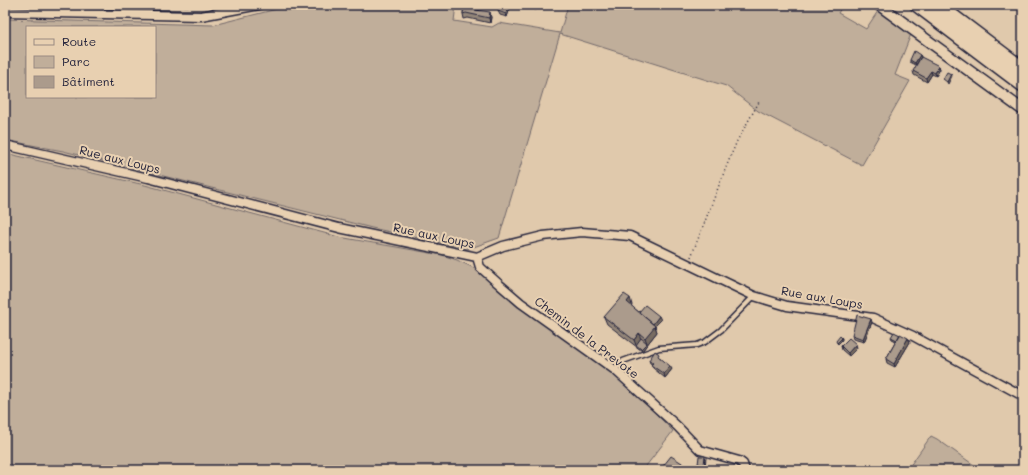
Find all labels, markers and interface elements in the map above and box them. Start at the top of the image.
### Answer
legend [26,26,156,98]
text: Route [62,33,96,49]
text: Parc [62,53,90,69]
text: Bâtiment [62,73,115,89]
street label: Rue aux Loups [78,141,162,177]
street label: Rue aux Loups [392,219,476,251]
street label: Rue aux Loups [780,282,864,312]
street label: Chemin de la Prevote [532,292,642,382]

